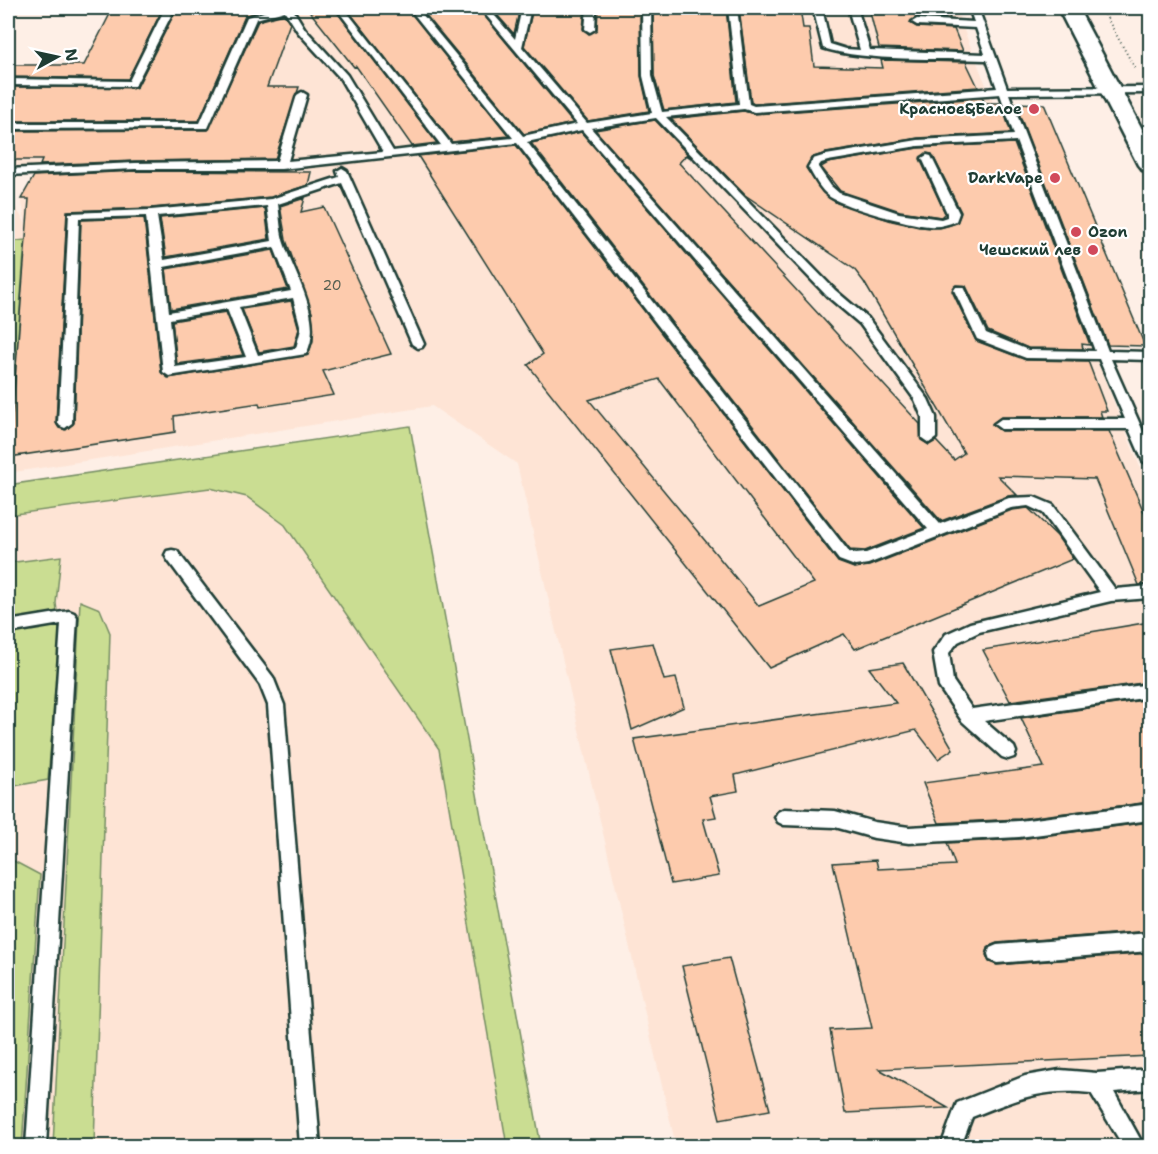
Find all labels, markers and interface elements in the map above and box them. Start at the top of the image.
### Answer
north arrow [27,27,87,87]
text: N [60,47,83,63]
place label: Красное&Белое [899,99,1022,119]
marker: Красное&Белое [1027,102,1041,116]
place label: DarkVape [968,168,1043,188]
marker: DarkVape [1048,171,1062,185]
place label: Ozon [1088,222,1128,242]
marker: Ozon [1069,225,1083,239]
place label: Чешский лев [979,240,1081,260]
marker: Чешский лев [1086,243,1100,257]
house number: 20 [322,276,342,294]

